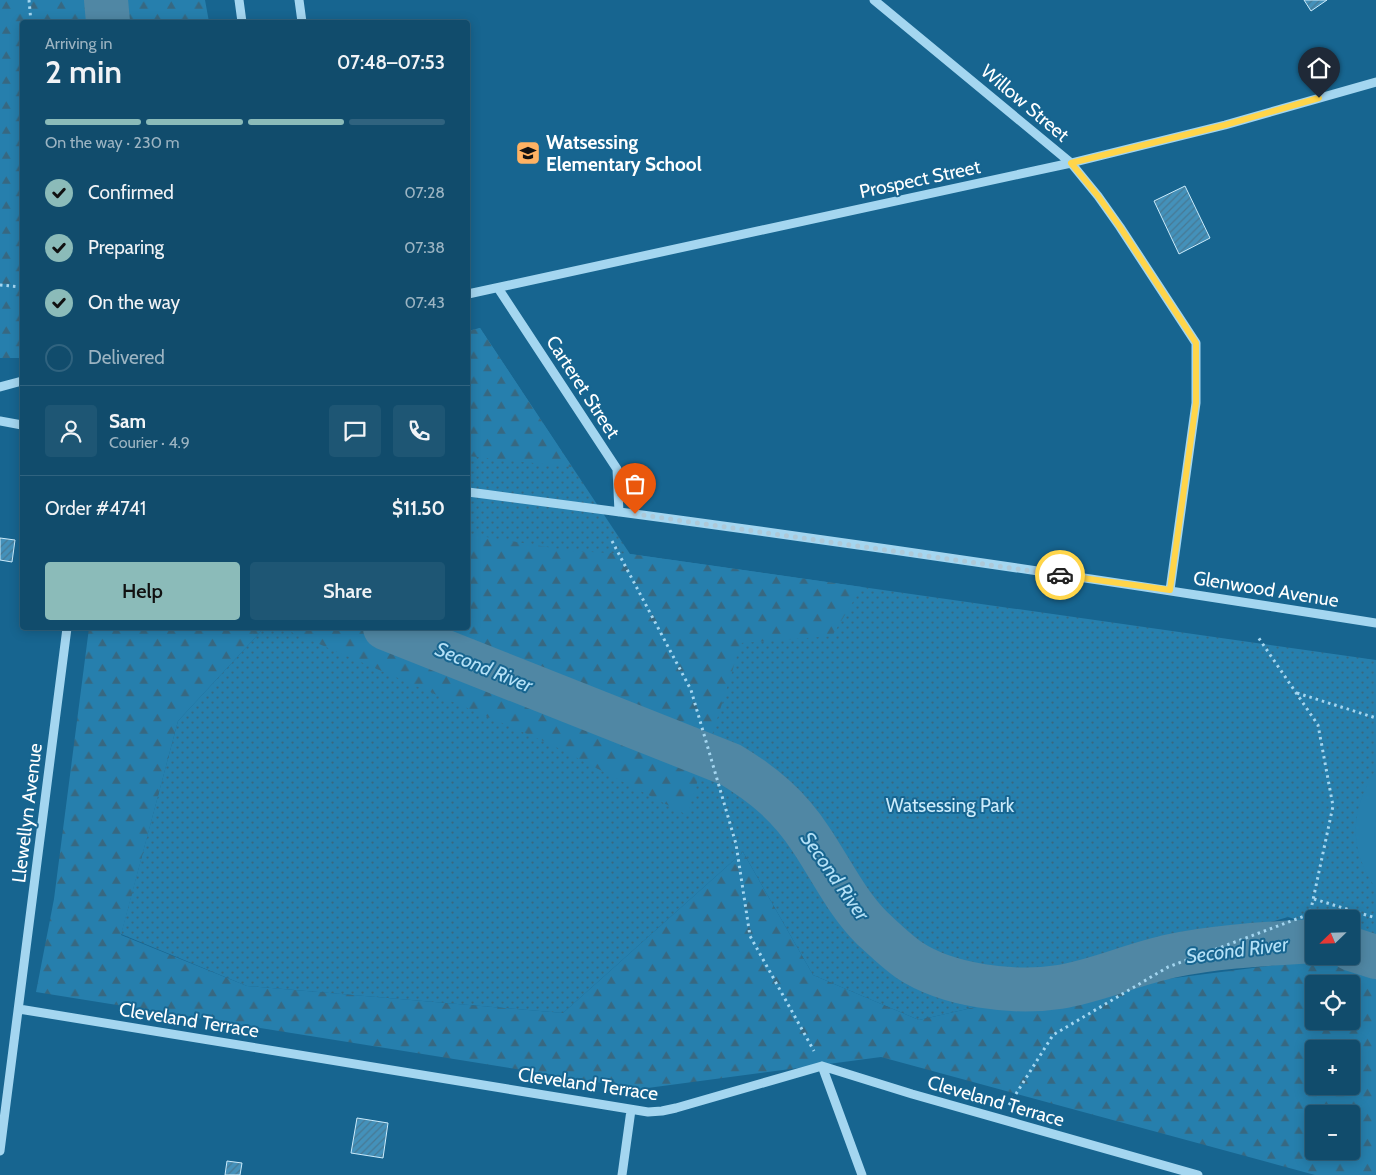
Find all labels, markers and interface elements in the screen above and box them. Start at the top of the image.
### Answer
text: Arriving in [45,34,112,53]
pin [1298,47,1340,98]
text: 07:48–07:53 [337,51,445,74]
text: 2 min [45,52,122,91]
icon: home [1305,54,1333,82]
street label: Willow Street [976,59,1074,147]
place label: Watsessing Elementary School [546,131,702,176]
text: On the way · 230 m [45,133,179,152]
school or university icon: Watsessing Elementary School [515,140,541,166]
street label: Prospect Street [857,155,983,203]
icon: check [45,179,73,207]
text: Confirmed [88,181,174,204]
text: 07:28 [405,183,445,202]
icon: check [45,234,73,262]
text: Preparing [88,236,164,259]
text: 07:38 [404,238,445,257]
icon: check [45,289,73,317]
text: On the way [88,291,180,314]
text: 07:43 [405,293,445,312]
street label: Carteret Street [541,331,625,443]
text: Delivered [88,346,165,369]
button: person [45,405,97,457]
button: chat [329,405,381,457]
button: phone [393,405,445,457]
text: Sam [109,410,146,433]
text: Courier · 4.9 [109,433,190,452]
pin [614,463,656,514]
icon: bag [621,470,649,498]
text: Order #4741 [45,497,146,520]
text: $11.50 [392,497,445,520]
courier [1035,550,1085,600]
icon: car [1046,561,1074,589]
button: Help [45,562,240,620]
button: Share [250,562,445,620]
street label: Glenwood Avenue [1192,566,1341,612]
water label: Second River [432,637,537,698]
street label: Llewellyn Avenue [7,742,47,884]
park label: Watsessing Park [886,794,1015,817]
water label: Second River [796,827,875,926]
north arrow [1305,910,1360,965]
map controls [1305,910,1360,1160]
water label: Second River [1185,932,1290,968]
button: locate [1305,975,1360,1030]
street label: Cleveland Terrace [117,998,261,1042]
button: + [1305,1040,1360,1095]
street label: Cleveland Terrace [516,1063,660,1105]
street label: Cleveland Terrace [925,1070,1067,1132]
button: − [1305,1105,1360,1160]

